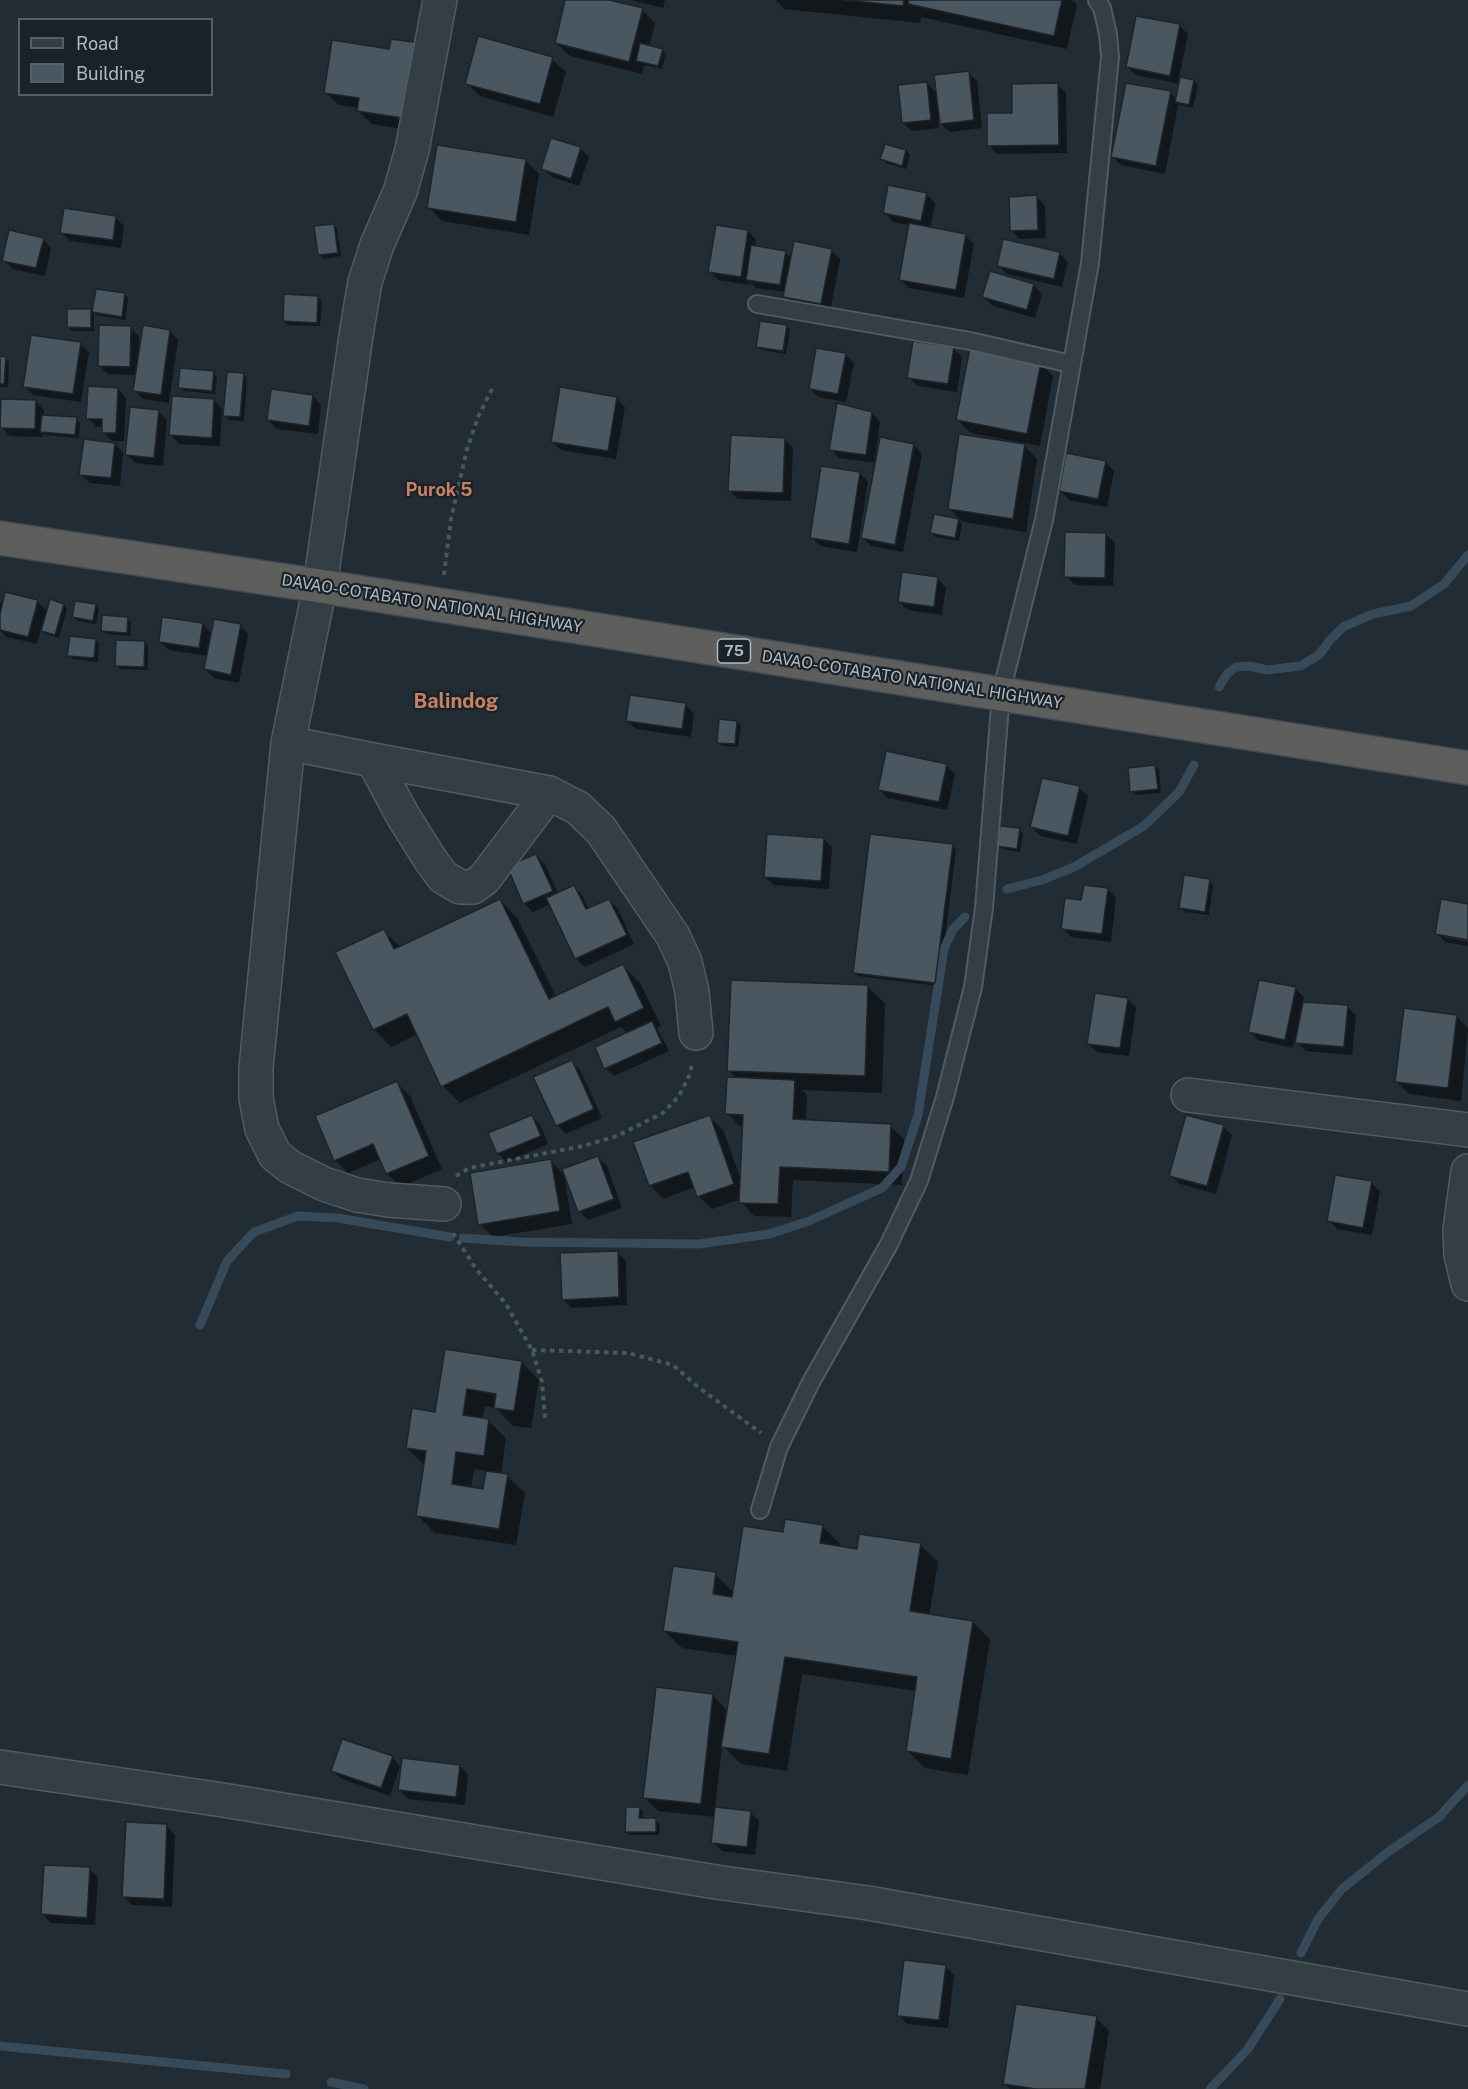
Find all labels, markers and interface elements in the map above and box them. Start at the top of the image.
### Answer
legend [18,18,213,96]
text: Road [76,33,119,54]
text: Building [76,63,145,84]
district label: Purok 5 [406,479,472,501]
street label: DAVAO-COTABATO NATIONAL HIGHWAY [280,571,584,637]
road number: 75 [718,639,750,663]
street label: DAVAO-COTABATO NATIONAL HIGHWAY [760,647,1064,713]
district label: Balindog [414,690,498,714]

